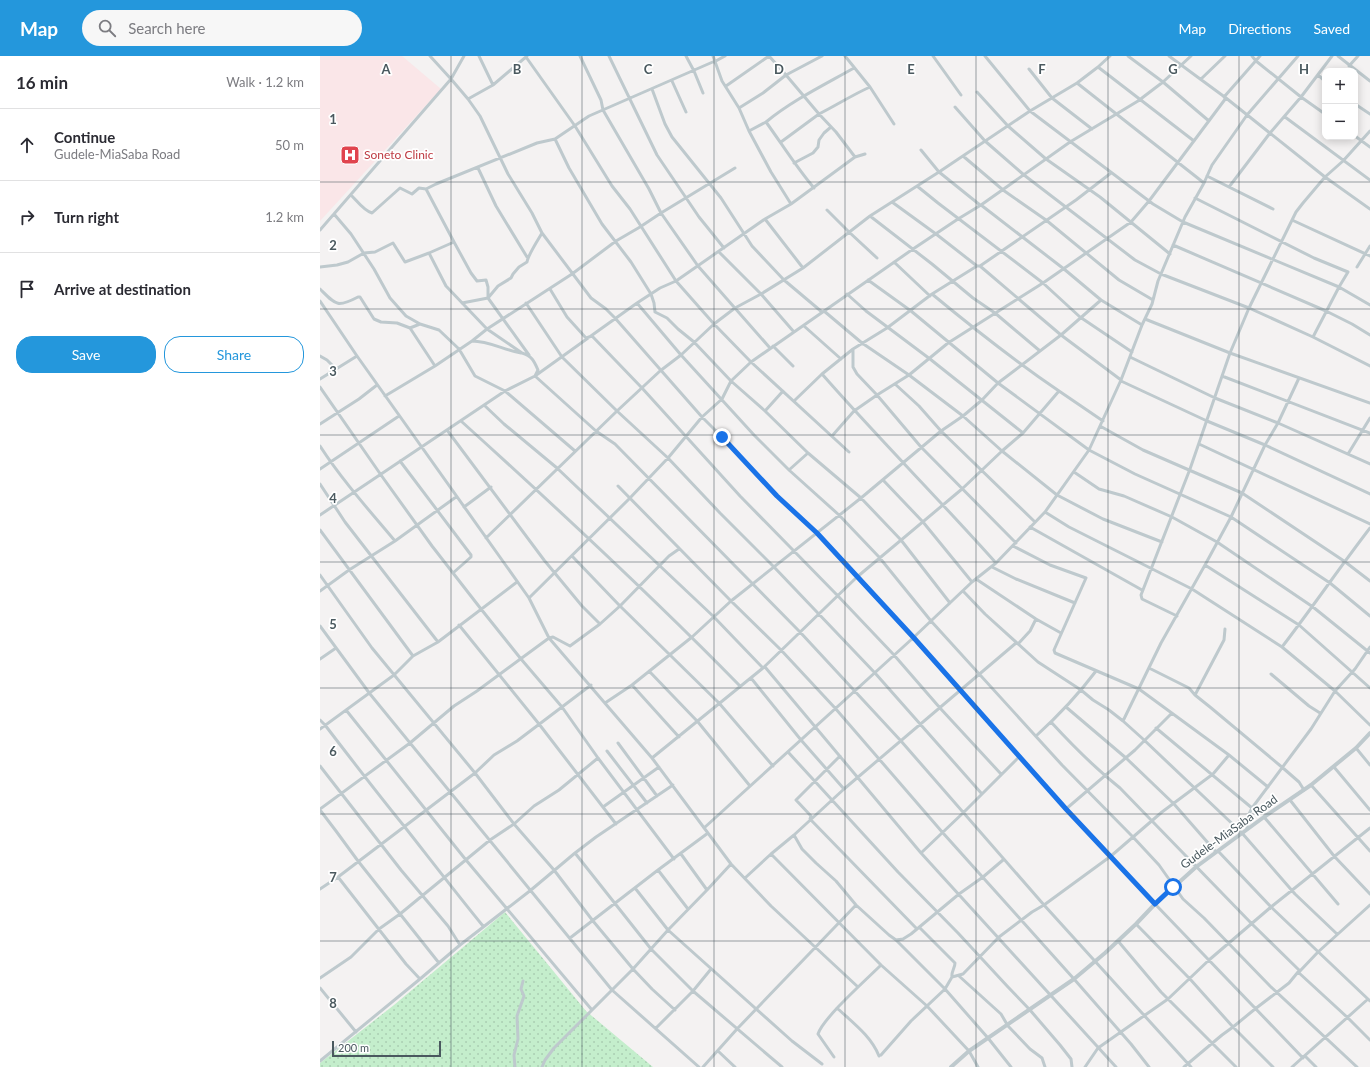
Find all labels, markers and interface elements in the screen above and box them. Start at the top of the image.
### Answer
search box [82,10,362,46]
text: Map [20,17,58,40]
icon: search [96,17,118,39]
text: Search here [128,19,206,37]
text: Map [1179,20,1206,37]
text: Directions [1228,20,1291,37]
text: Saved [1313,20,1350,37]
text: A [380,61,391,77]
text: B [513,61,522,77]
text: C [644,61,653,77]
text: D [774,61,784,77]
text: E [907,61,915,77]
text: F [1038,61,1046,77]
text: G [1168,61,1178,77]
text: H [1299,61,1309,77]
map controls [1322,68,1358,140]
button: + [1322,68,1358,104]
text: 16 min [16,72,68,93]
text: Walk · 1.2 km [226,74,304,90]
button: − [1322,104,1358,140]
text: 1 [329,111,337,127]
text: Continue [54,128,115,146]
icon: ahead [16,134,38,156]
text: 50 m [275,137,304,153]
hospital icon: Soneto Clinic [339,144,361,166]
text: Gudele-MiaSaba Road [54,146,180,162]
place label: Soneto Clinic [364,147,434,162]
icon: right [16,206,38,228]
text: Turn right [54,208,119,226]
text: 1.2 km [265,209,304,225]
text: 2 [329,237,337,253]
icon: arrive [16,278,38,300]
text: Arrive at destination [54,280,191,298]
button: Save [16,336,156,373]
button: Share [164,336,304,373]
text: 3 [329,363,337,379]
route end [713,428,731,446]
text: 4 [329,490,337,506]
text: 5 [329,616,337,632]
text: 6 [329,743,337,759]
street label: Gudele-MiaSaba Road [1177,791,1280,872]
text: 7 [329,869,337,885]
route start [1164,878,1182,896]
text: 8 [329,995,337,1011]
scale bar [332,1039,441,1058]
text: 200 m [338,1041,369,1054]

